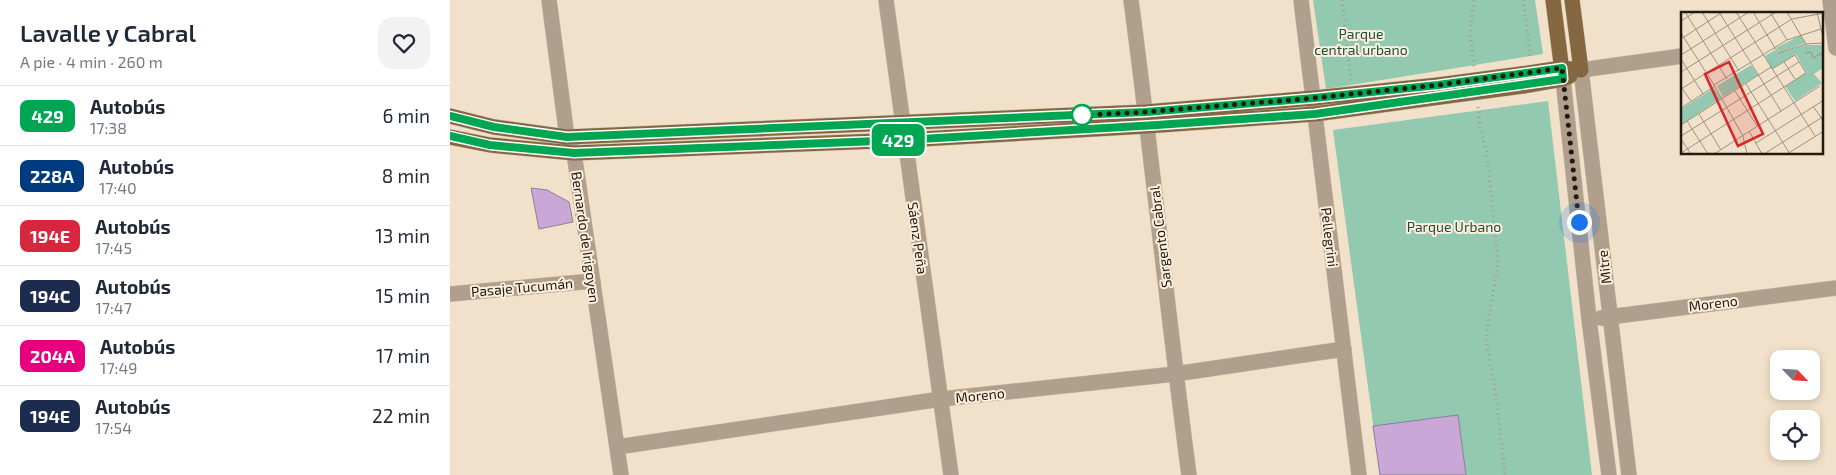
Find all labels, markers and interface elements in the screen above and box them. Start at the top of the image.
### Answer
inset map [1681,12,1824,155]
button: heart [378,17,430,69]
text: Lavalle y Cabral [20,18,196,47]
park label: Parque central urbano [1314,25,1408,58]
text: A pie · 4 min · 260 m [20,52,163,71]
text: Autobús [90,95,165,118]
text: 6 min [382,104,430,127]
unlabelled marker [1071,104,1093,126]
text: 429 [31,105,64,127]
text: 17:38 [90,118,127,137]
line badge: 429 [869,124,927,156]
text: 429 [882,129,914,151]
text: Autobús [99,155,174,178]
text: 8 min [382,164,430,187]
text: 228A [30,165,74,187]
street label: Bernardo de Irigoyen [568,170,604,304]
text: 17:40 [99,178,137,197]
street label: Sargento Cabral [1145,185,1175,289]
street label: Sáenz Peña [905,201,931,275]
street label: Pellegrini [1318,206,1342,268]
your location [1567,210,1592,235]
text: Autobús [95,215,171,238]
park label: Parque Urbano [1407,218,1501,235]
text: 13 min [375,224,430,247]
text: 194E [30,225,70,247]
text: 17:45 [95,238,132,257]
street label: Mitre [1593,249,1615,285]
street label: Pasaje Tucumán [470,274,574,300]
text: Autobús [95,275,171,298]
text: 15 min [376,284,430,307]
text: 194C [30,285,70,307]
street label: Moreno [1688,292,1739,314]
text: 17:47 [95,298,132,317]
text: Autobús [100,335,175,358]
text: 17 min [376,344,430,367]
text: 204A [30,345,75,367]
north arrow [1770,350,1820,400]
map controls [1770,350,1820,460]
text: 17:49 [100,358,137,377]
street label: Moreno [955,384,1005,406]
text: Autobús [95,395,171,418]
text: 22 min [372,404,430,427]
text: 194E [30,405,70,427]
button: locate [1770,410,1820,460]
text: 17:54 [95,418,132,437]

